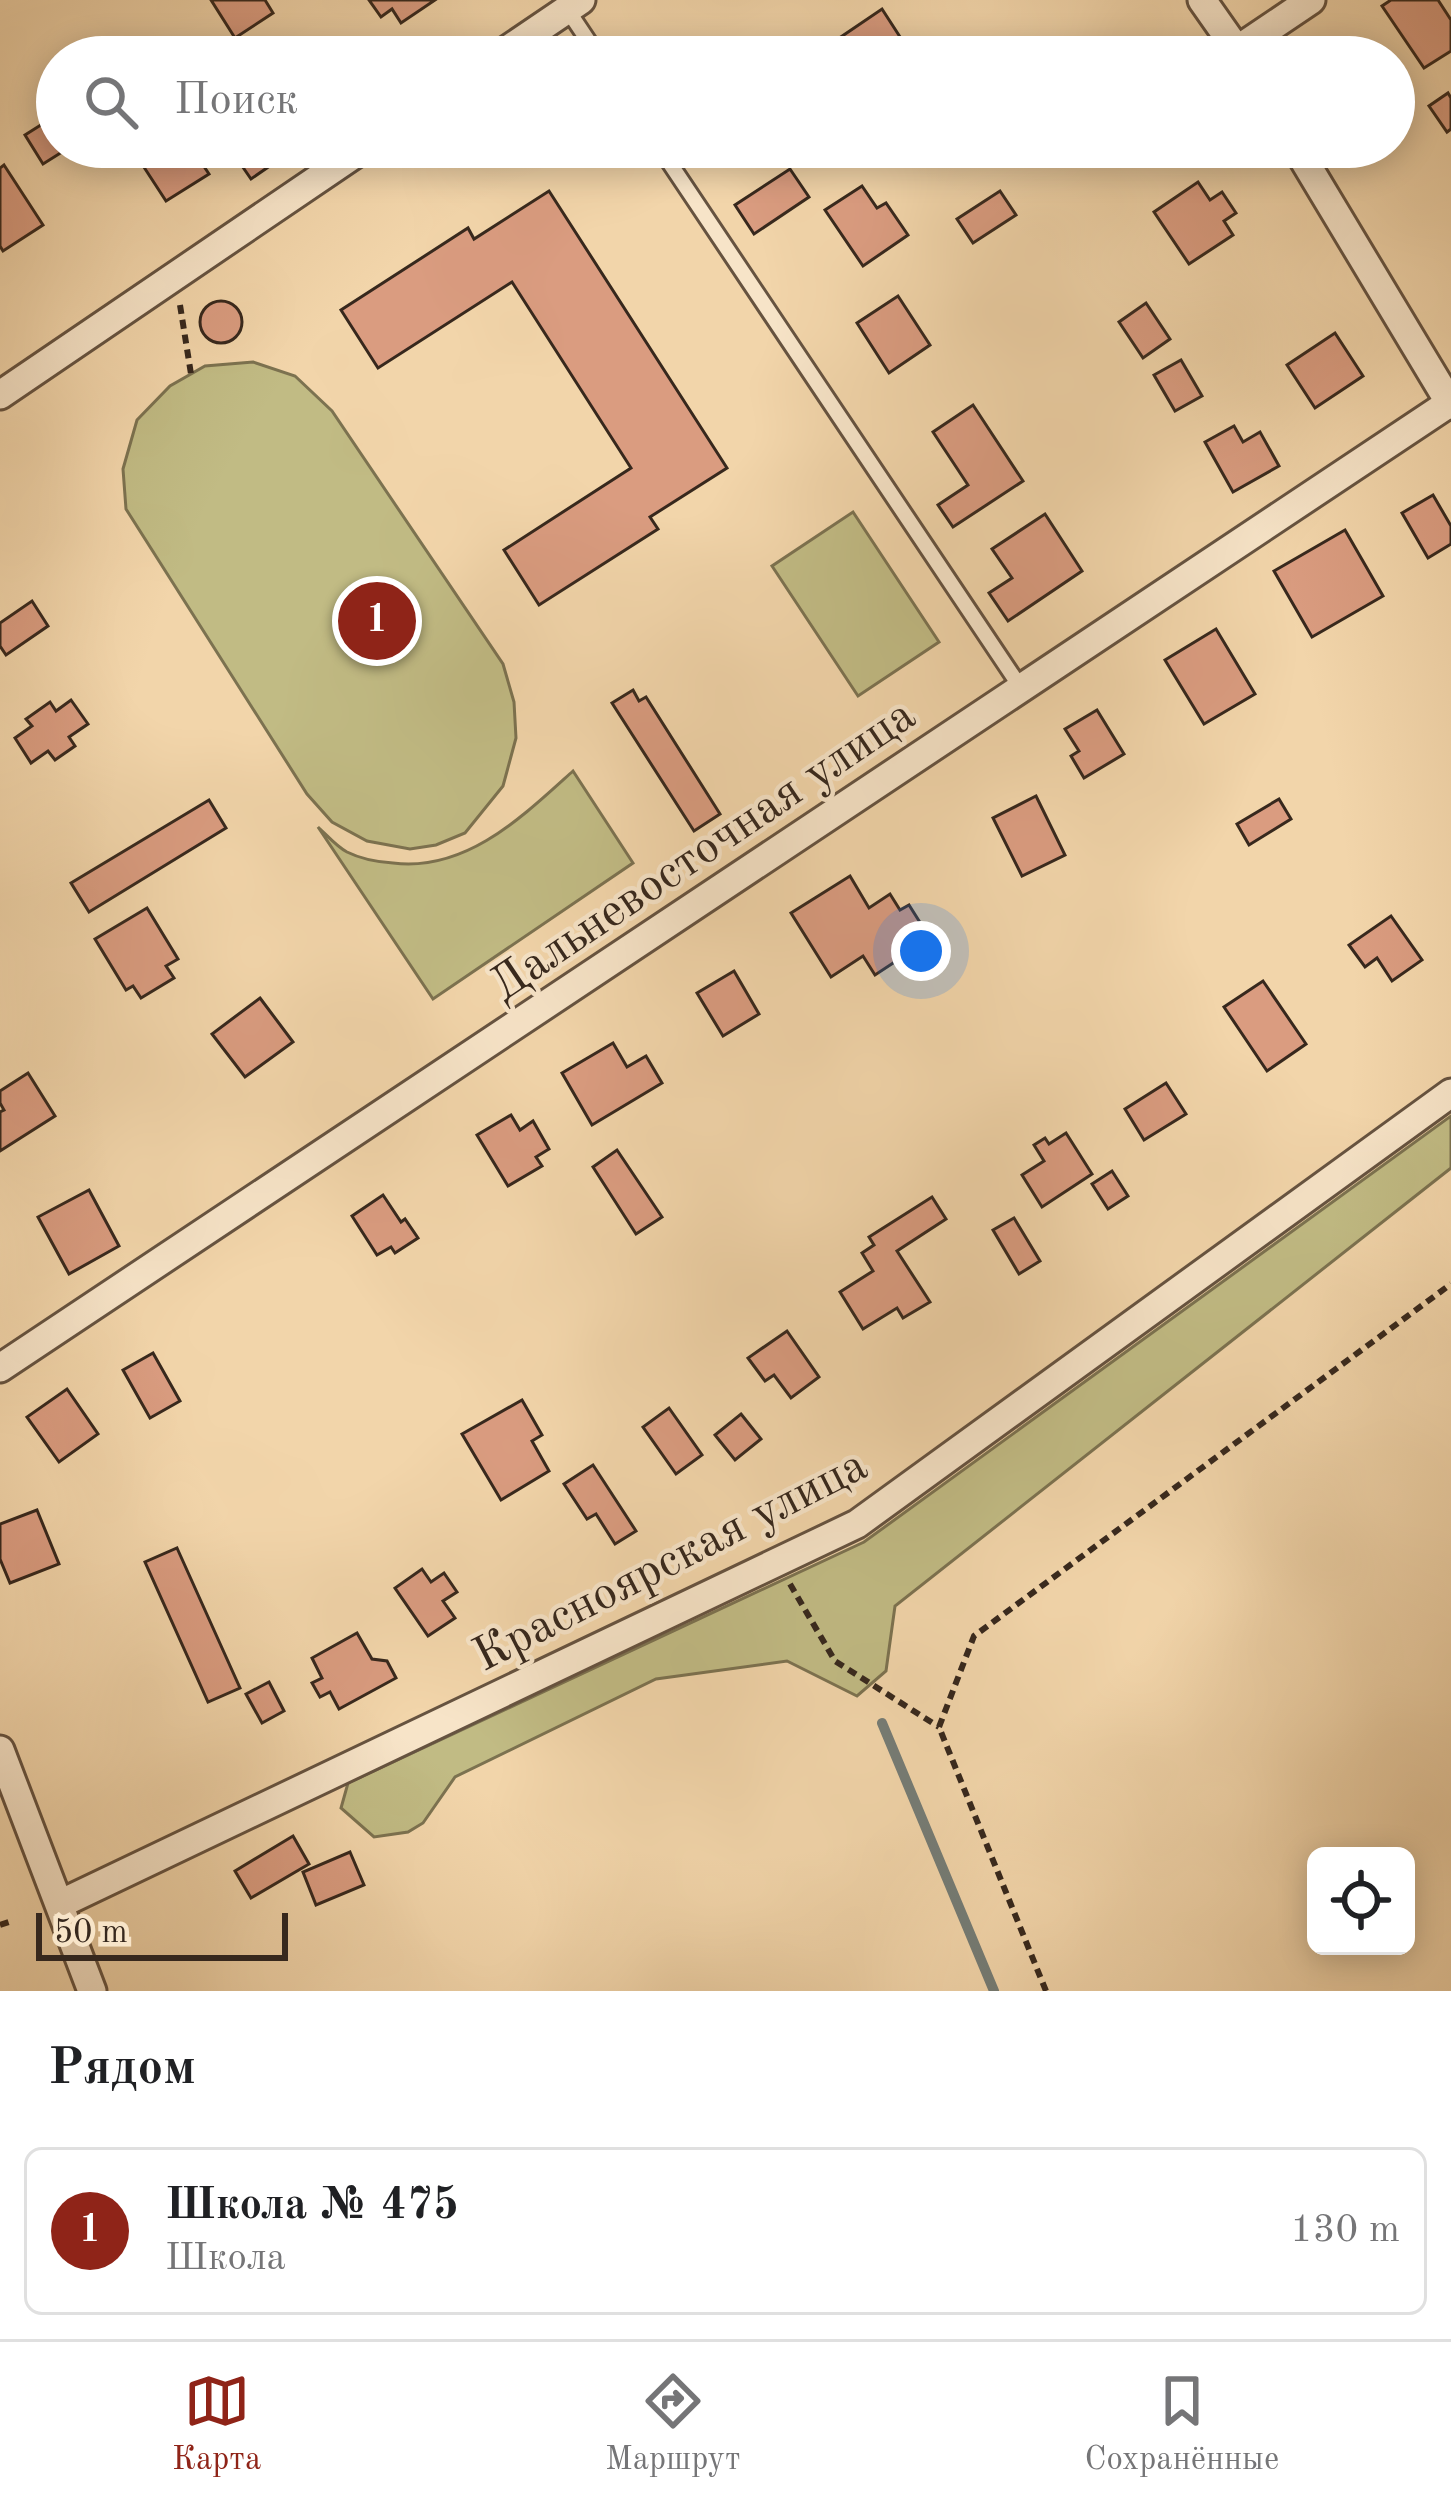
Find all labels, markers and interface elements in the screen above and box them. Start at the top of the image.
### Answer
search box [36,36,1415,168]
icon: search [78,69,144,135]
text: Поиск [174,79,298,124]
pin: 1 [338,576,416,666]
street label: Дальневосточная улица [482,691,924,1011]
your location [891,921,951,981]
street label: Красноярская улица [466,1442,875,1682]
map controls [1307,1847,1415,1955]
button: locate [1307,1847,1415,1955]
scale bar [36,1907,288,1960]
text: 50 m [54,1917,128,1950]
text: Рядом [48,2044,196,2095]
text: Школа № 475 [165,2184,459,2229]
text: 1 [79,2211,101,2250]
text: 130 m [1290,2211,1400,2250]
text: Школа [165,2239,286,2278]
tab: Карта [172,2368,261,2481]
tab: Маршрут [605,2368,741,2481]
tab: Сохранённые [1084,2368,1279,2481]

